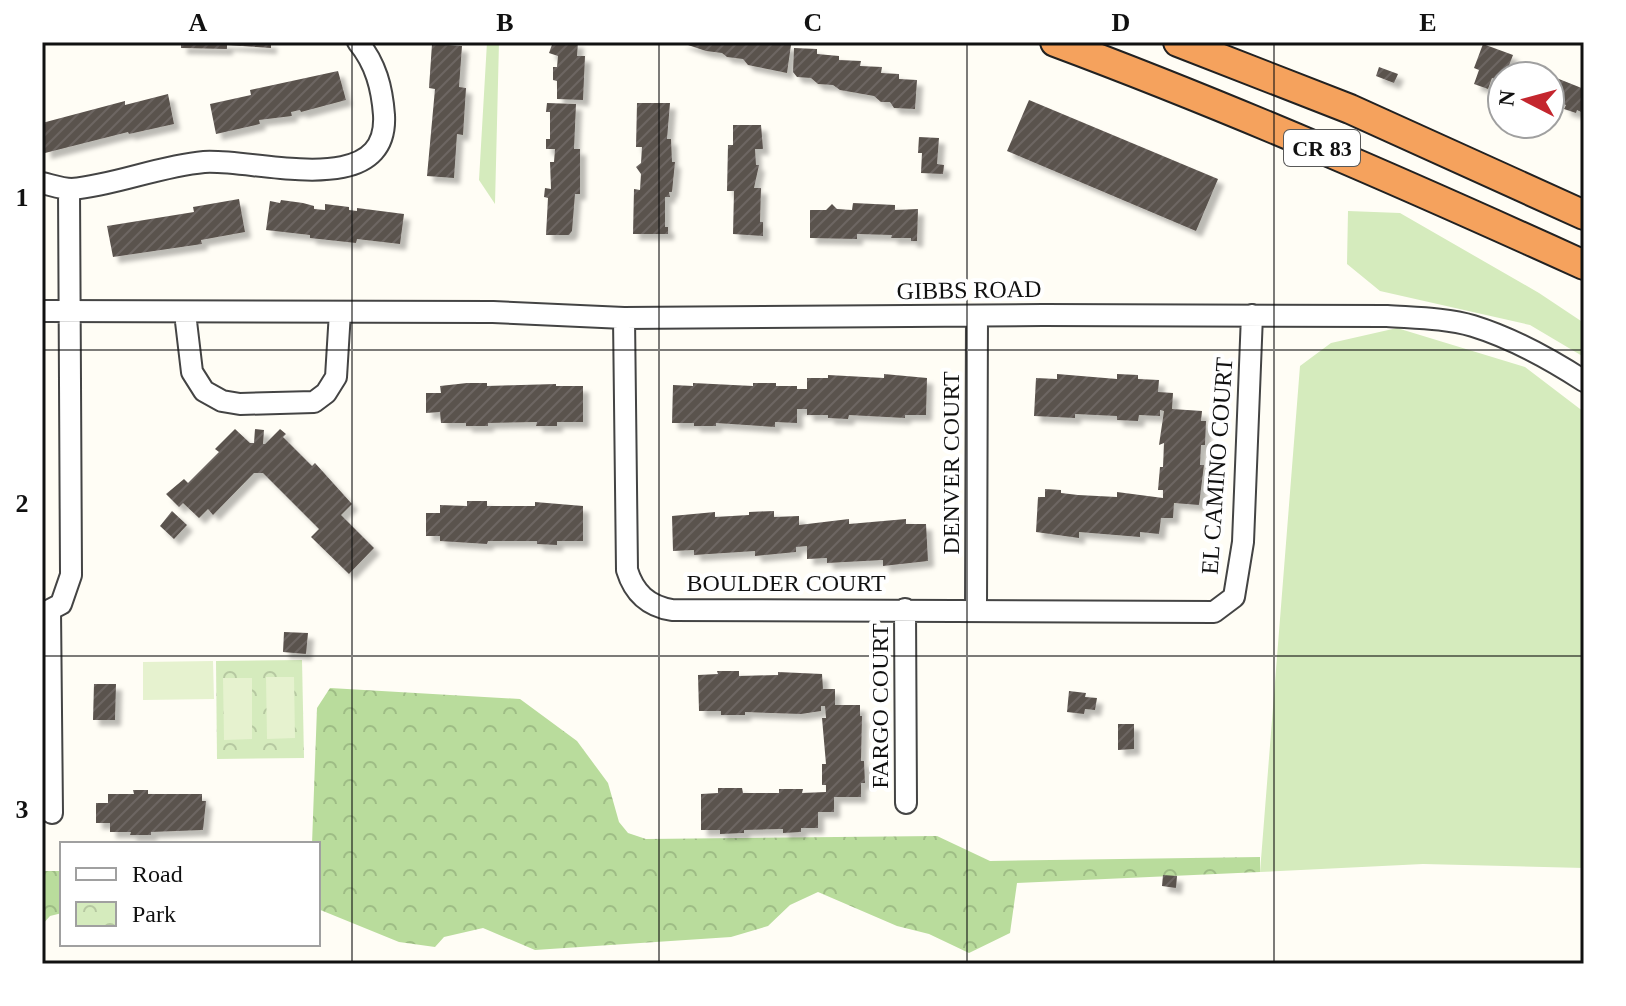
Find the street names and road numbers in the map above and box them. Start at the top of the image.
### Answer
road number: CR 83 [1284,130,1360,166]
street label: GIBBS ROAD [896,276,1042,304]
street label: EL CAMINO COURT [1196,356,1238,575]
street label: DENVER COURT [938,371,964,555]
street label: BOULDER COURT [686,570,886,596]
street label: FARGO COURT [867,623,893,789]

